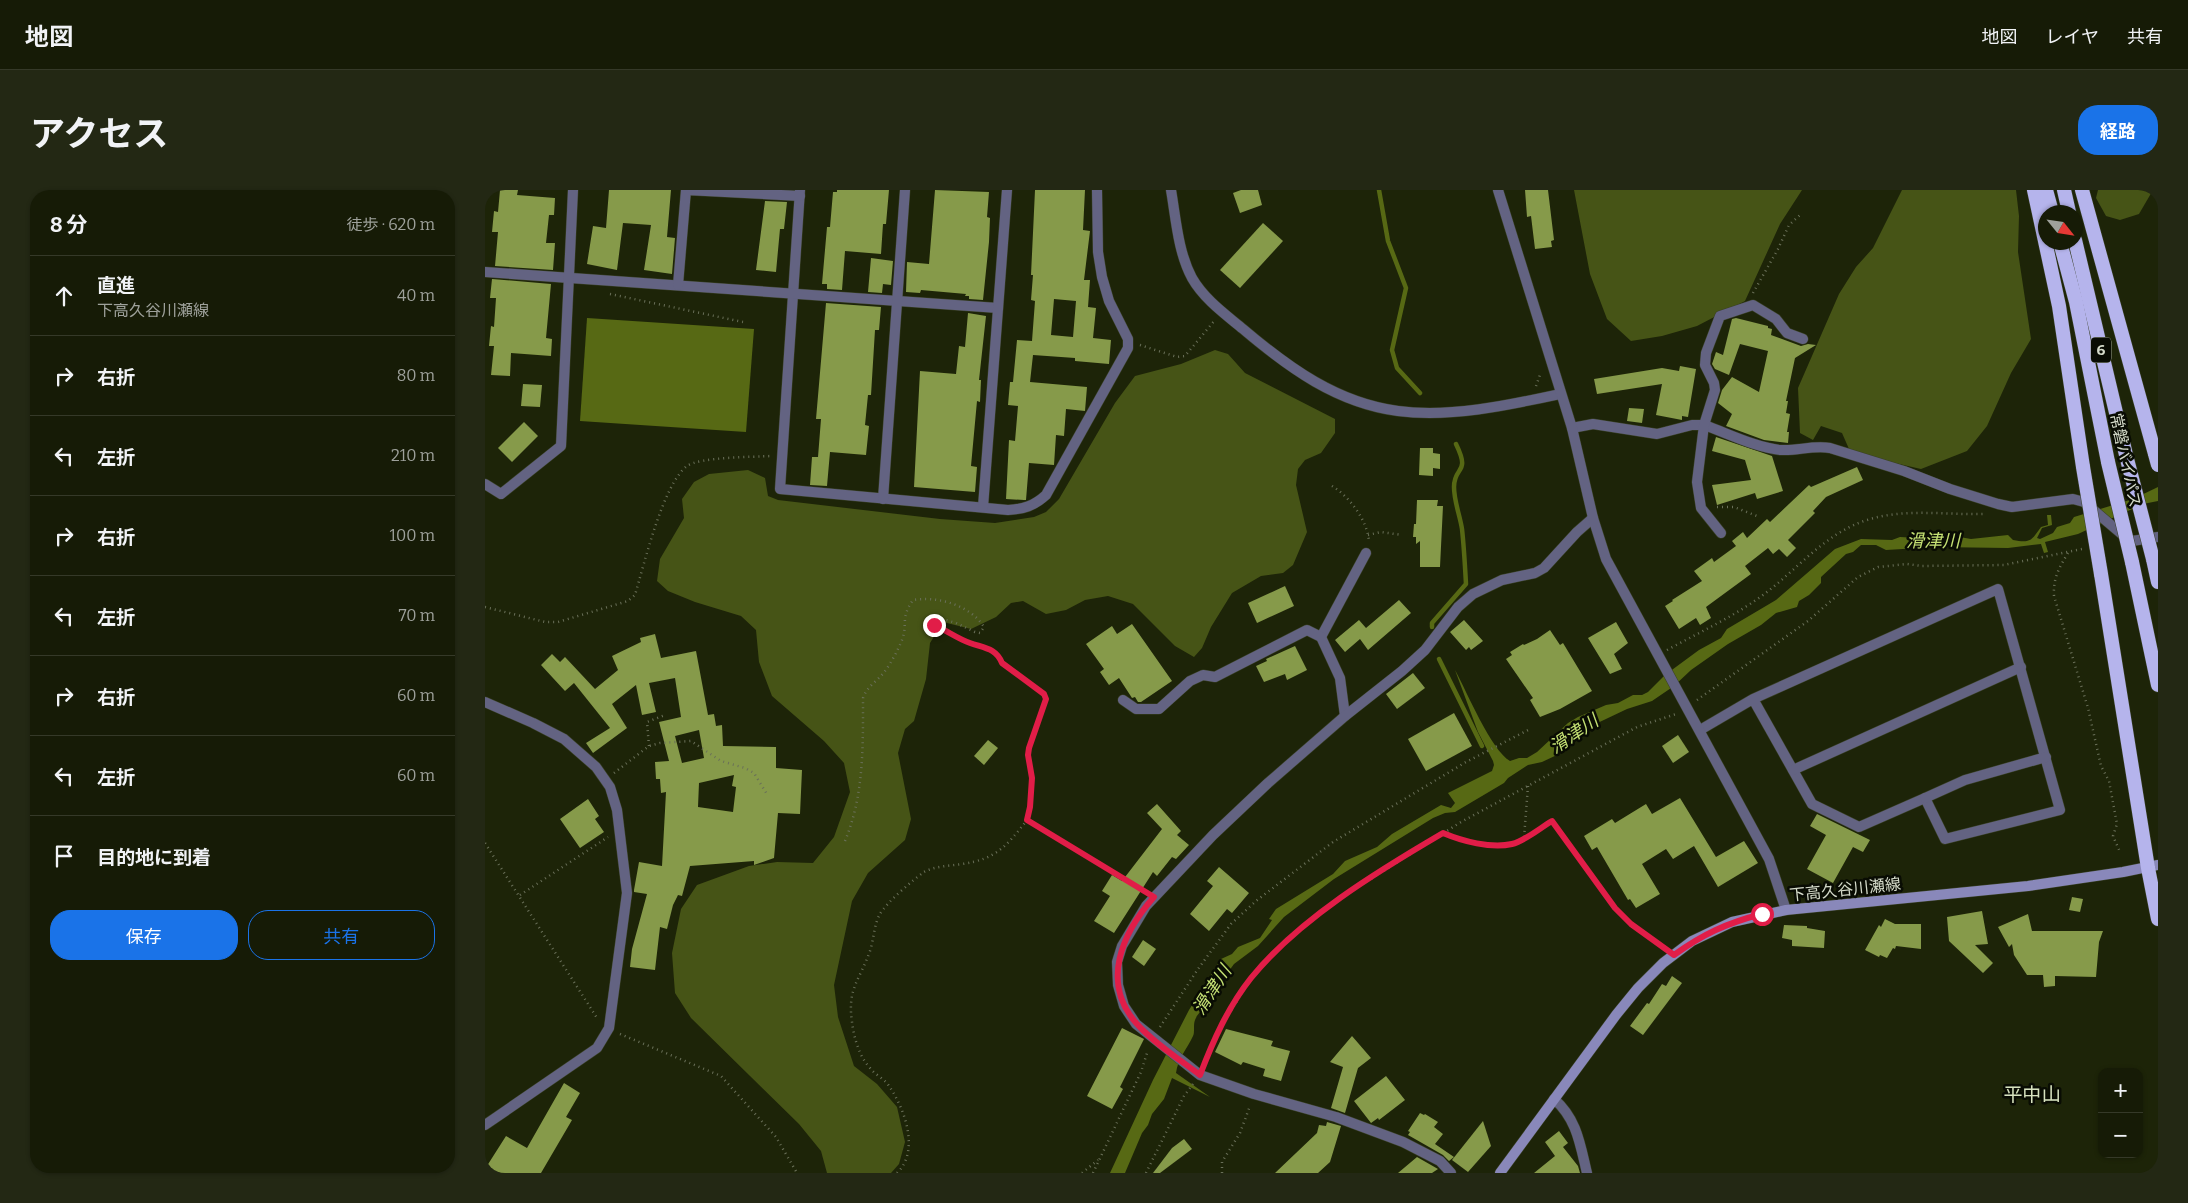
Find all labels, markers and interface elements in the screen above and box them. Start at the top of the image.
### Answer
text: 地図 [25,23,73,51]
text: 地図 [1982,26,2018,48]
text: レイヤ [2046,26,2099,48]
text: 共有 [2127,26,2163,48]
button: 経路 [2078,105,2158,155]
text: アクセス [30,113,168,155]
north arrow [2038,205,2083,250]
text: 8 分 [50,212,87,238]
text: 徒歩 · 620 m [347,215,435,234]
text: 直進 [97,274,135,297]
icon: ahead [50,282,78,310]
text: 40 m [397,286,435,305]
text: 下高久谷川瀬線 [97,301,209,320]
road number: 6 [2091,338,2111,362]
icon: right [50,362,78,390]
text: 右折 [97,366,135,389]
text: 80 m [397,366,435,385]
street label: 常磐バイパス [2106,411,2145,509]
icon: left [50,442,78,470]
text: 左折 [97,446,135,469]
text: 210 m [391,446,435,465]
icon: right [50,522,78,550]
text: 右折 [97,526,135,549]
text: 100 m [390,526,435,545]
water label: 滑津川 [1906,530,1962,552]
icon: left [50,602,78,630]
text: 左折 [97,606,135,629]
text: 70 m [399,606,435,625]
route end [923,614,946,637]
icon: right [50,682,78,710]
text: 右折 [97,686,135,709]
text: 60 m [397,686,435,705]
water label: 滑津川 [1545,709,1604,758]
icon: left [50,762,78,790]
text: 左折 [97,766,135,789]
text: 60 m [397,766,435,785]
icon: arrive [50,842,78,870]
text: 目的地に到着 [97,846,211,869]
street label: 下高久谷川瀬線 [1788,874,1902,905]
route start [1751,903,1774,926]
button: 保存 [50,910,238,960]
button: 共有 [248,910,435,960]
water label: 滑津川 [1188,960,1237,1019]
map controls [2098,1068,2143,1158]
button: + [2098,1068,2143,1113]
district label: 平中山 [2003,1083,2061,1106]
button: − [2098,1113,2143,1158]

